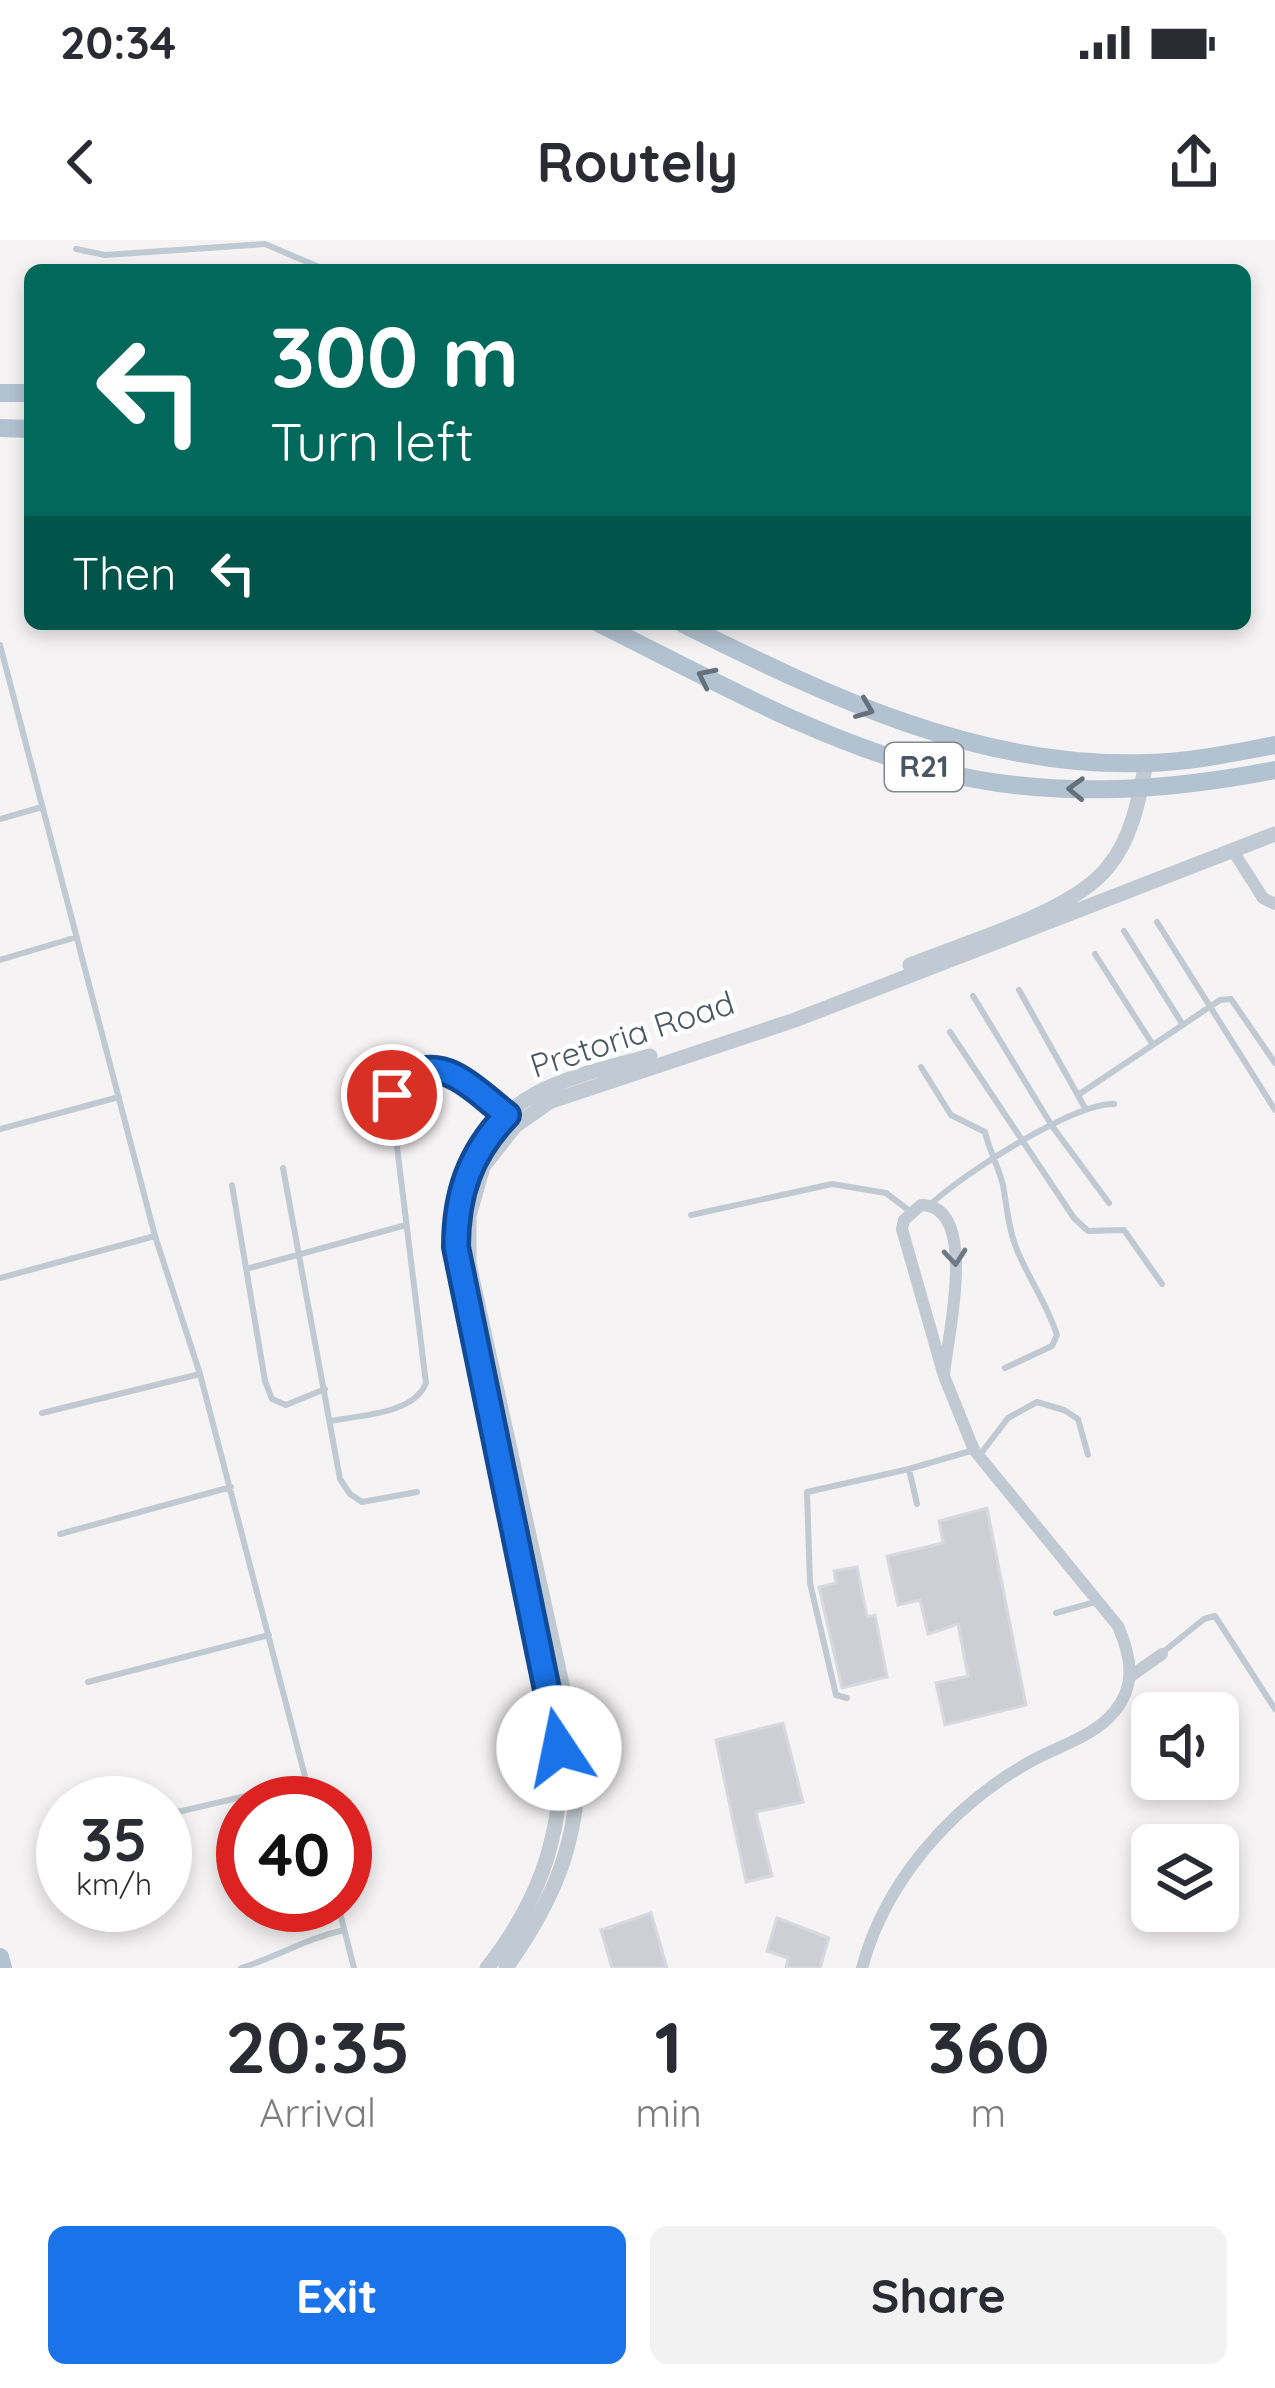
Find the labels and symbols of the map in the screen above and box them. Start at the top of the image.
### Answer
one-way arrow [697,667,718,691]
one-way arrow [854,695,875,720]
road number: R21 [885,743,963,791]
one-way arrow [1066,777,1085,803]
street label: Pretoria Road [525,981,739,1086]
pin [341,1044,443,1146]
one-way arrow [941,1248,967,1267]
position arrow [496,1685,622,1811]
speed limit sign: 40 [216,1776,372,1932]

